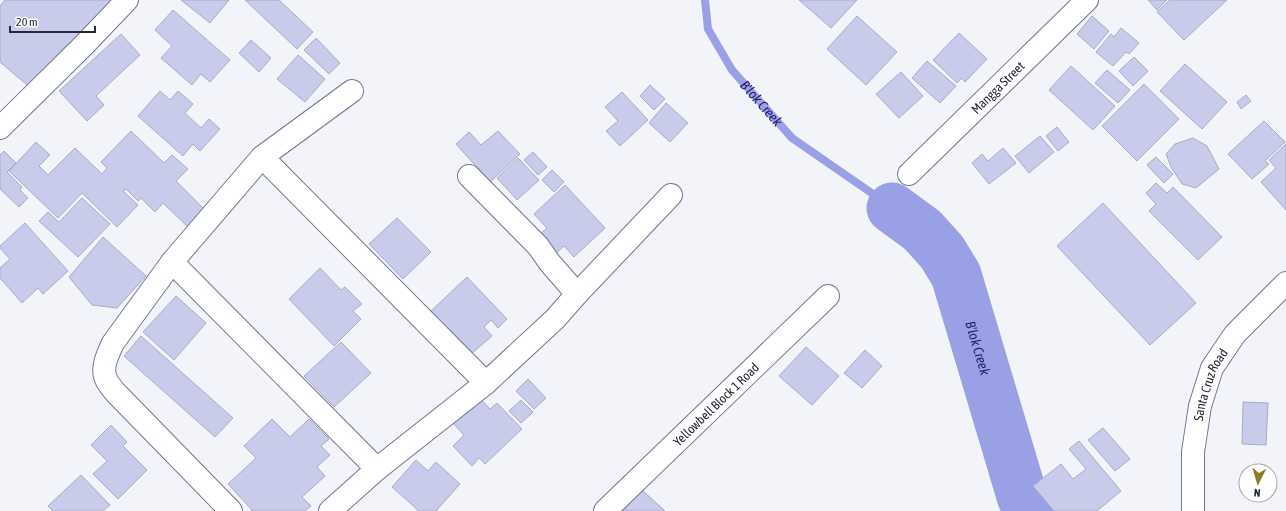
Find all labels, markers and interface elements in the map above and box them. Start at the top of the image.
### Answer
scale bar [10,8,95,34]
text: 20 m [16,15,38,29]
street label: Mangga Street [968,58,1028,117]
water label: B'lok Creek [737,77,786,130]
water label: B'lok Creek [962,319,994,378]
street label: Santa Cruz Road [1191,346,1231,422]
street label: Yellowbell Block 1 Road [670,360,762,449]
north arrow [1238,463,1278,503]
text: N [1253,487,1261,499]

